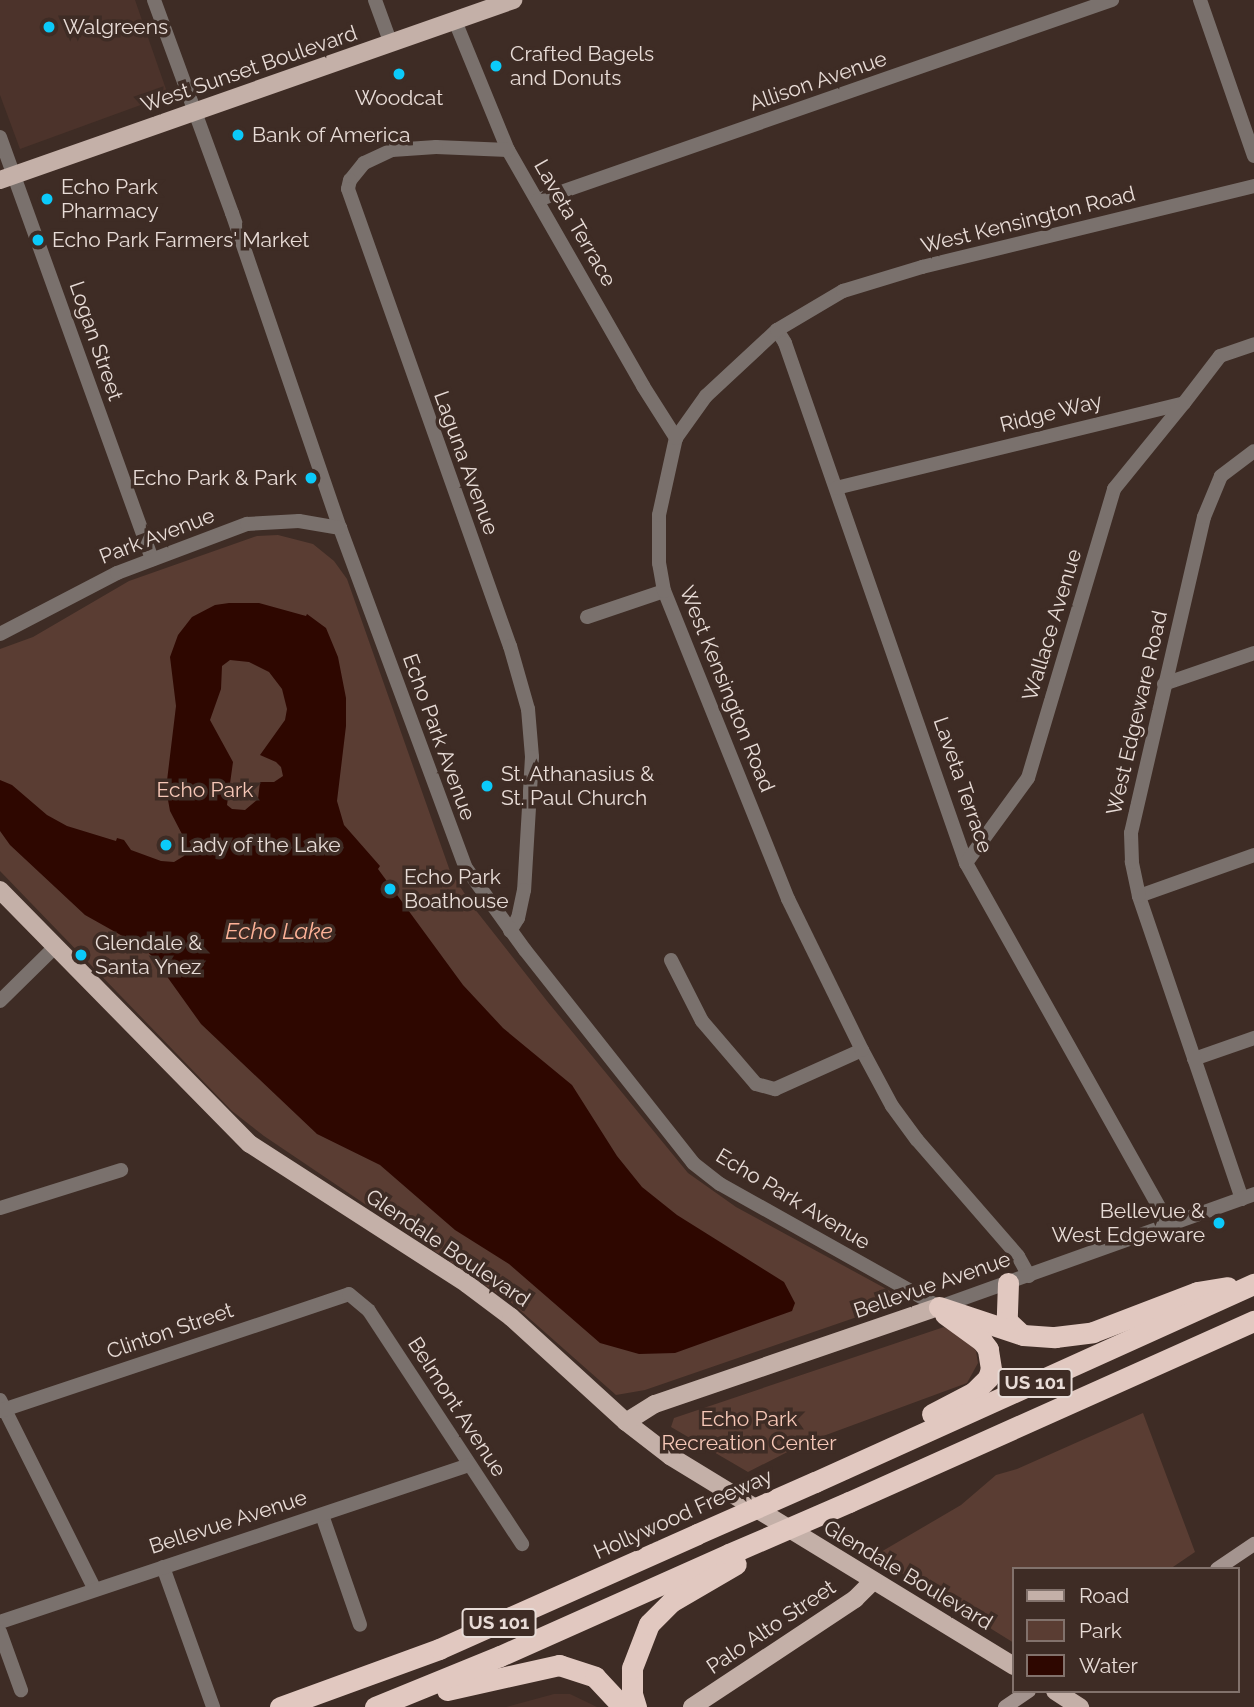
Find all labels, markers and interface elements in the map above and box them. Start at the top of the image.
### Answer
place label: Walgreens [63,14,168,40]
marker: Walgreens [41,19,57,35]
street label: West Sunset Boulevard [138,20,360,118]
place label: Crafted Bagels and Donuts [510,41,654,91]
street label: Allison Avenue [746,46,890,116]
marker: Crafted Bagels and Donuts [488,58,504,74]
marker: Woodcat [391,66,407,82]
place label: Woodcat [355,85,443,111]
place label: Bank of America [252,122,412,148]
marker: Bank of America [230,127,246,143]
street label: Laveta Terrace [528,155,622,291]
place label: Echo Park Pharmacy [61,174,159,224]
street label: West Kensington Road [918,181,1138,259]
marker: Echo Park Pharmacy [39,191,55,207]
place label: Echo Park Farmers' Market [52,227,310,253]
marker: Echo Park Farmers' Market [30,232,46,248]
street label: Logan Street [64,278,128,404]
street label: Laguna Avenue [428,387,504,539]
street label: Ridge Way [997,388,1105,438]
place label: Echo Park & Park [132,465,297,491]
marker: Echo Park & Park [303,470,319,486]
street label: Park Avenue [96,502,218,570]
street label: Wallace Avenue [1017,546,1087,704]
street label: West Kensington Road [674,582,780,796]
street label: West Edgeware Road [1101,608,1173,818]
street label: Echo Park Avenue [397,650,481,824]
street label: Laveta Terrace [928,713,998,857]
place label: St. Athanasius & St. Paul Church [501,761,655,811]
park label: Echo Park [157,777,253,803]
marker: St. Athanasius & St. Paul Church [479,778,495,794]
place label: Lady of the Lake [180,832,342,858]
marker: Lady of the Lake [158,837,174,853]
place label: Echo Park Boathouse [404,864,509,914]
marker: Echo Park Boathouse [382,881,398,897]
water label: Echo Lake [225,917,333,945]
place label: Glendale & Santa Ynez [95,930,202,980]
marker: Glendale & Santa Ynez [73,947,89,963]
street label: Echo Park Avenue [711,1143,875,1255]
street label: Glendale Boulevard [361,1184,535,1312]
place label: Bellevue & West Edgeware [1051,1198,1205,1248]
marker: Bellevue & West Edgeware [1211,1215,1227,1231]
street label: Bellevue Avenue [850,1246,1014,1324]
street label: Clinton Street [103,1298,237,1364]
street label: Belmont Avenue [402,1332,512,1482]
road number: US 101 [996,1368,1074,1399]
park label: Echo Park Recreation Center [661,1406,837,1456]
street label: Hollywood Freeway [590,1463,776,1565]
street label: Bellevue Avenue [146,1485,310,1559]
street label: Glendale Boulevard [819,1515,997,1635]
legend [1012,1567,1240,1693]
street label: Palo Alto Street [701,1574,841,1680]
text: Road [1079,1583,1129,1608]
road number: US 101 [461,1608,538,1638]
text: Park [1079,1618,1122,1643]
text: Water [1079,1653,1138,1678]

